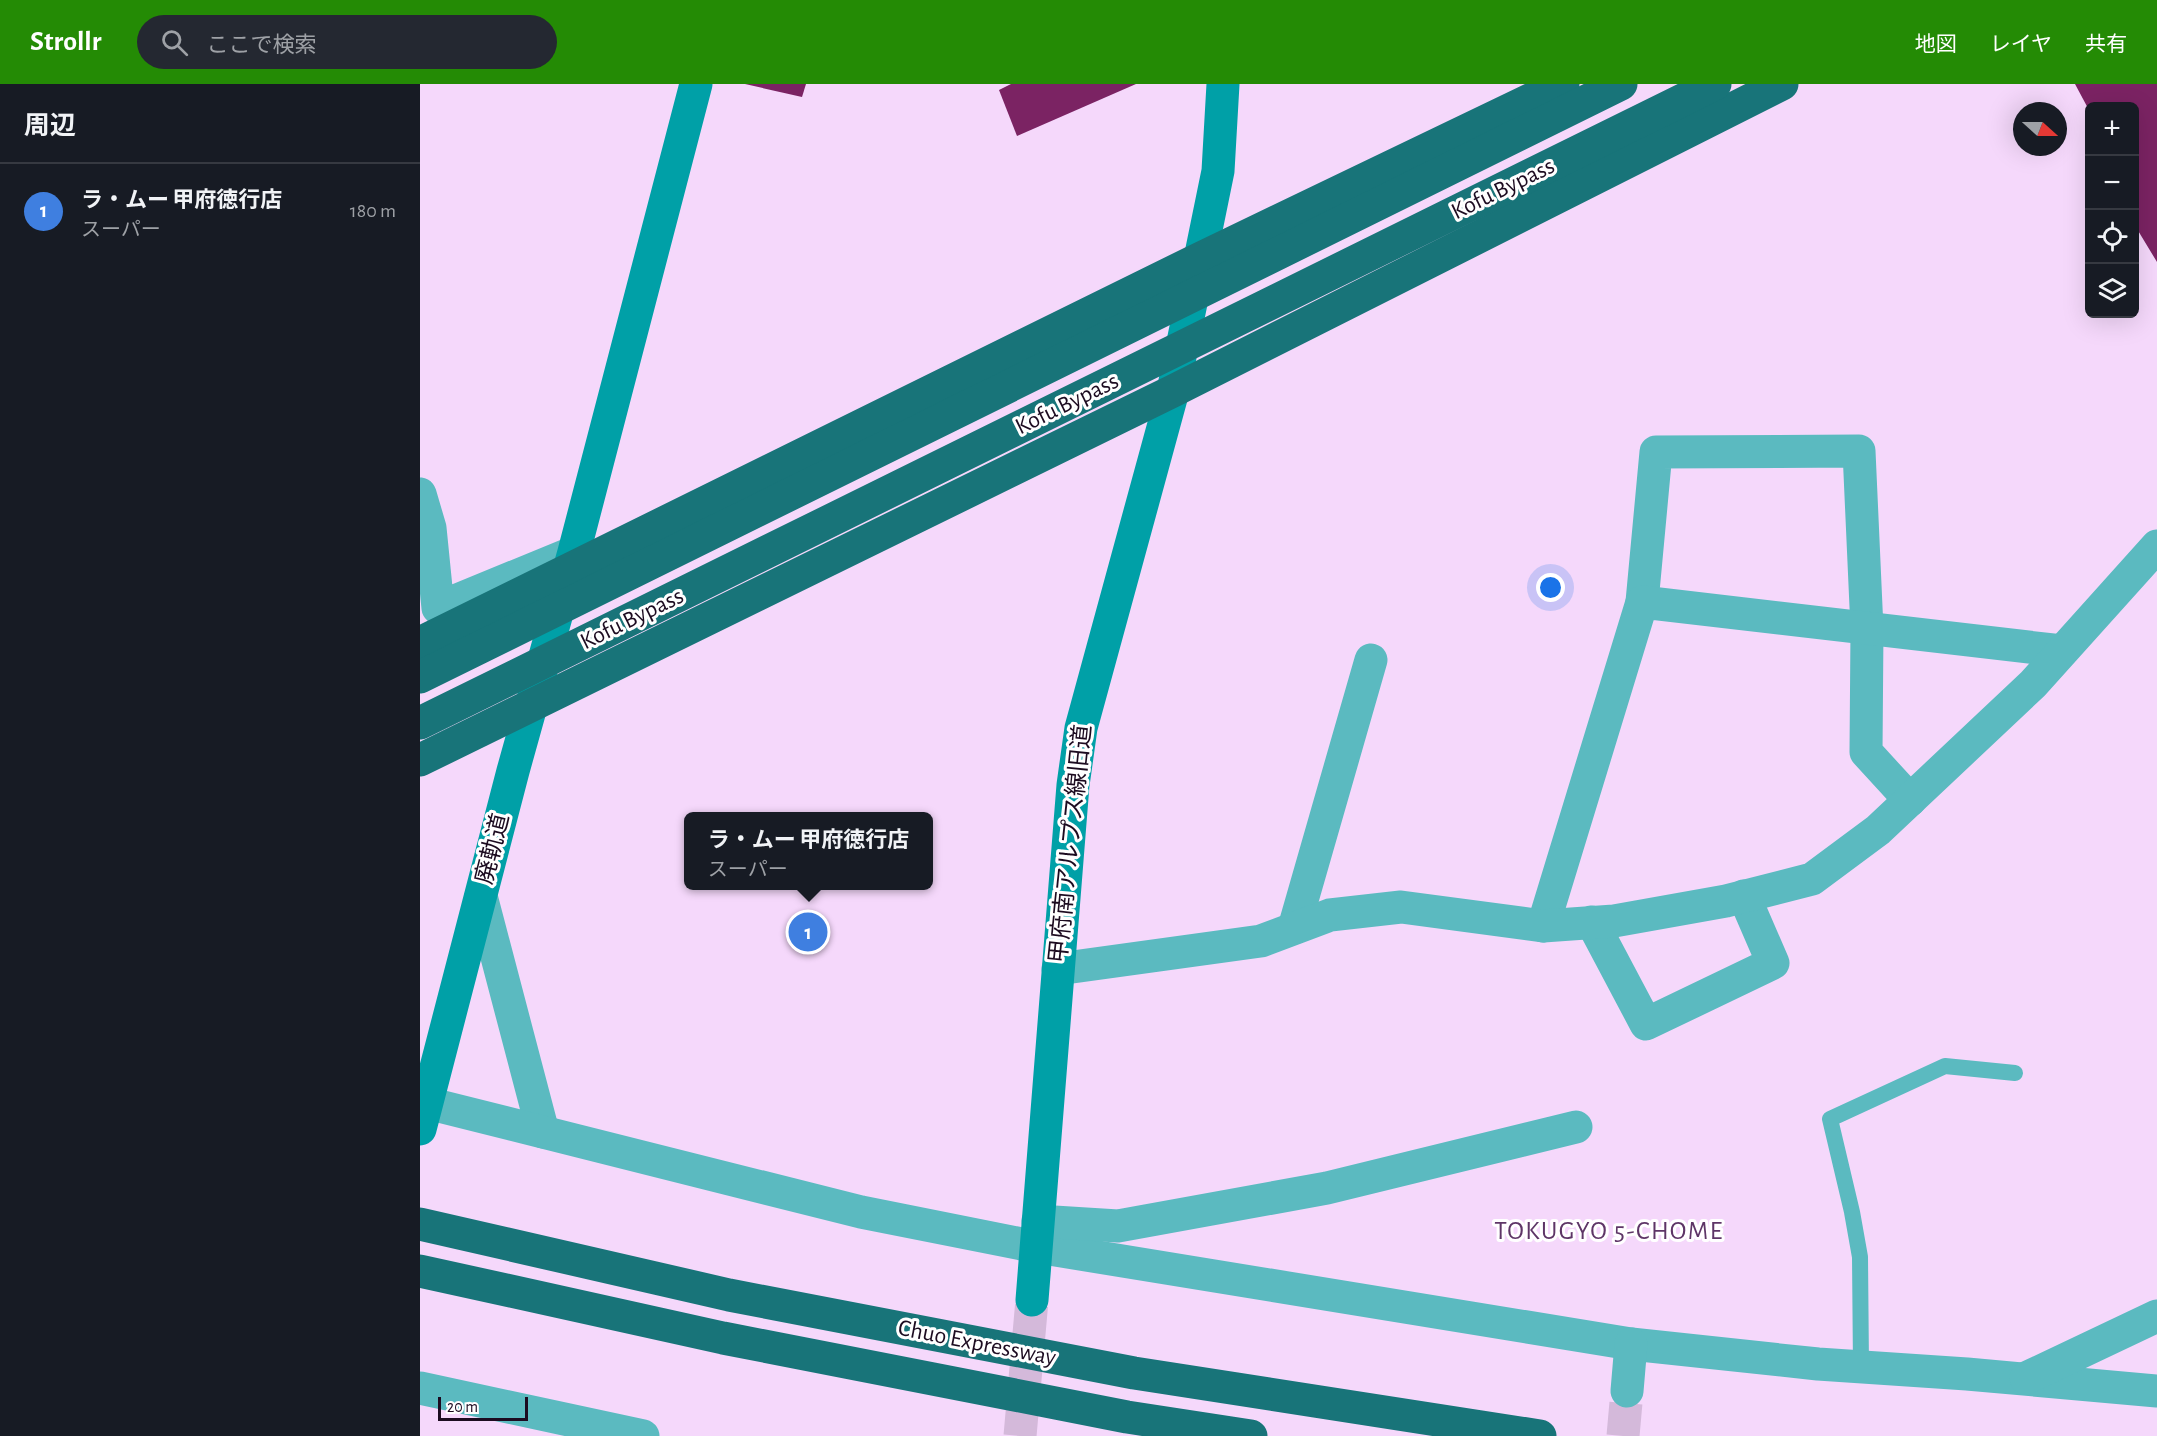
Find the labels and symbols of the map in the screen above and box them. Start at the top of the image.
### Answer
north arrow [2013,102,2067,156]
street label: Kofu Bypass [1448,154,1558,224]
street label: Kofu Bypass [1012,369,1122,439]
your location [1536,573,1565,602]
street label: Kofu Bypass [577,584,687,654]
street label: 甲府南アルプス線旧道 [1045,723,1095,964]
street label: 廃軌道 [471,811,513,887]
pin: 1 [788,910,828,954]
district label: TOKUGYO 5-CHOME [1494,1218,1724,1244]
street label: Chuo Expressway [896,1316,1058,1370]
scale bar [438,1394,528,1422]

